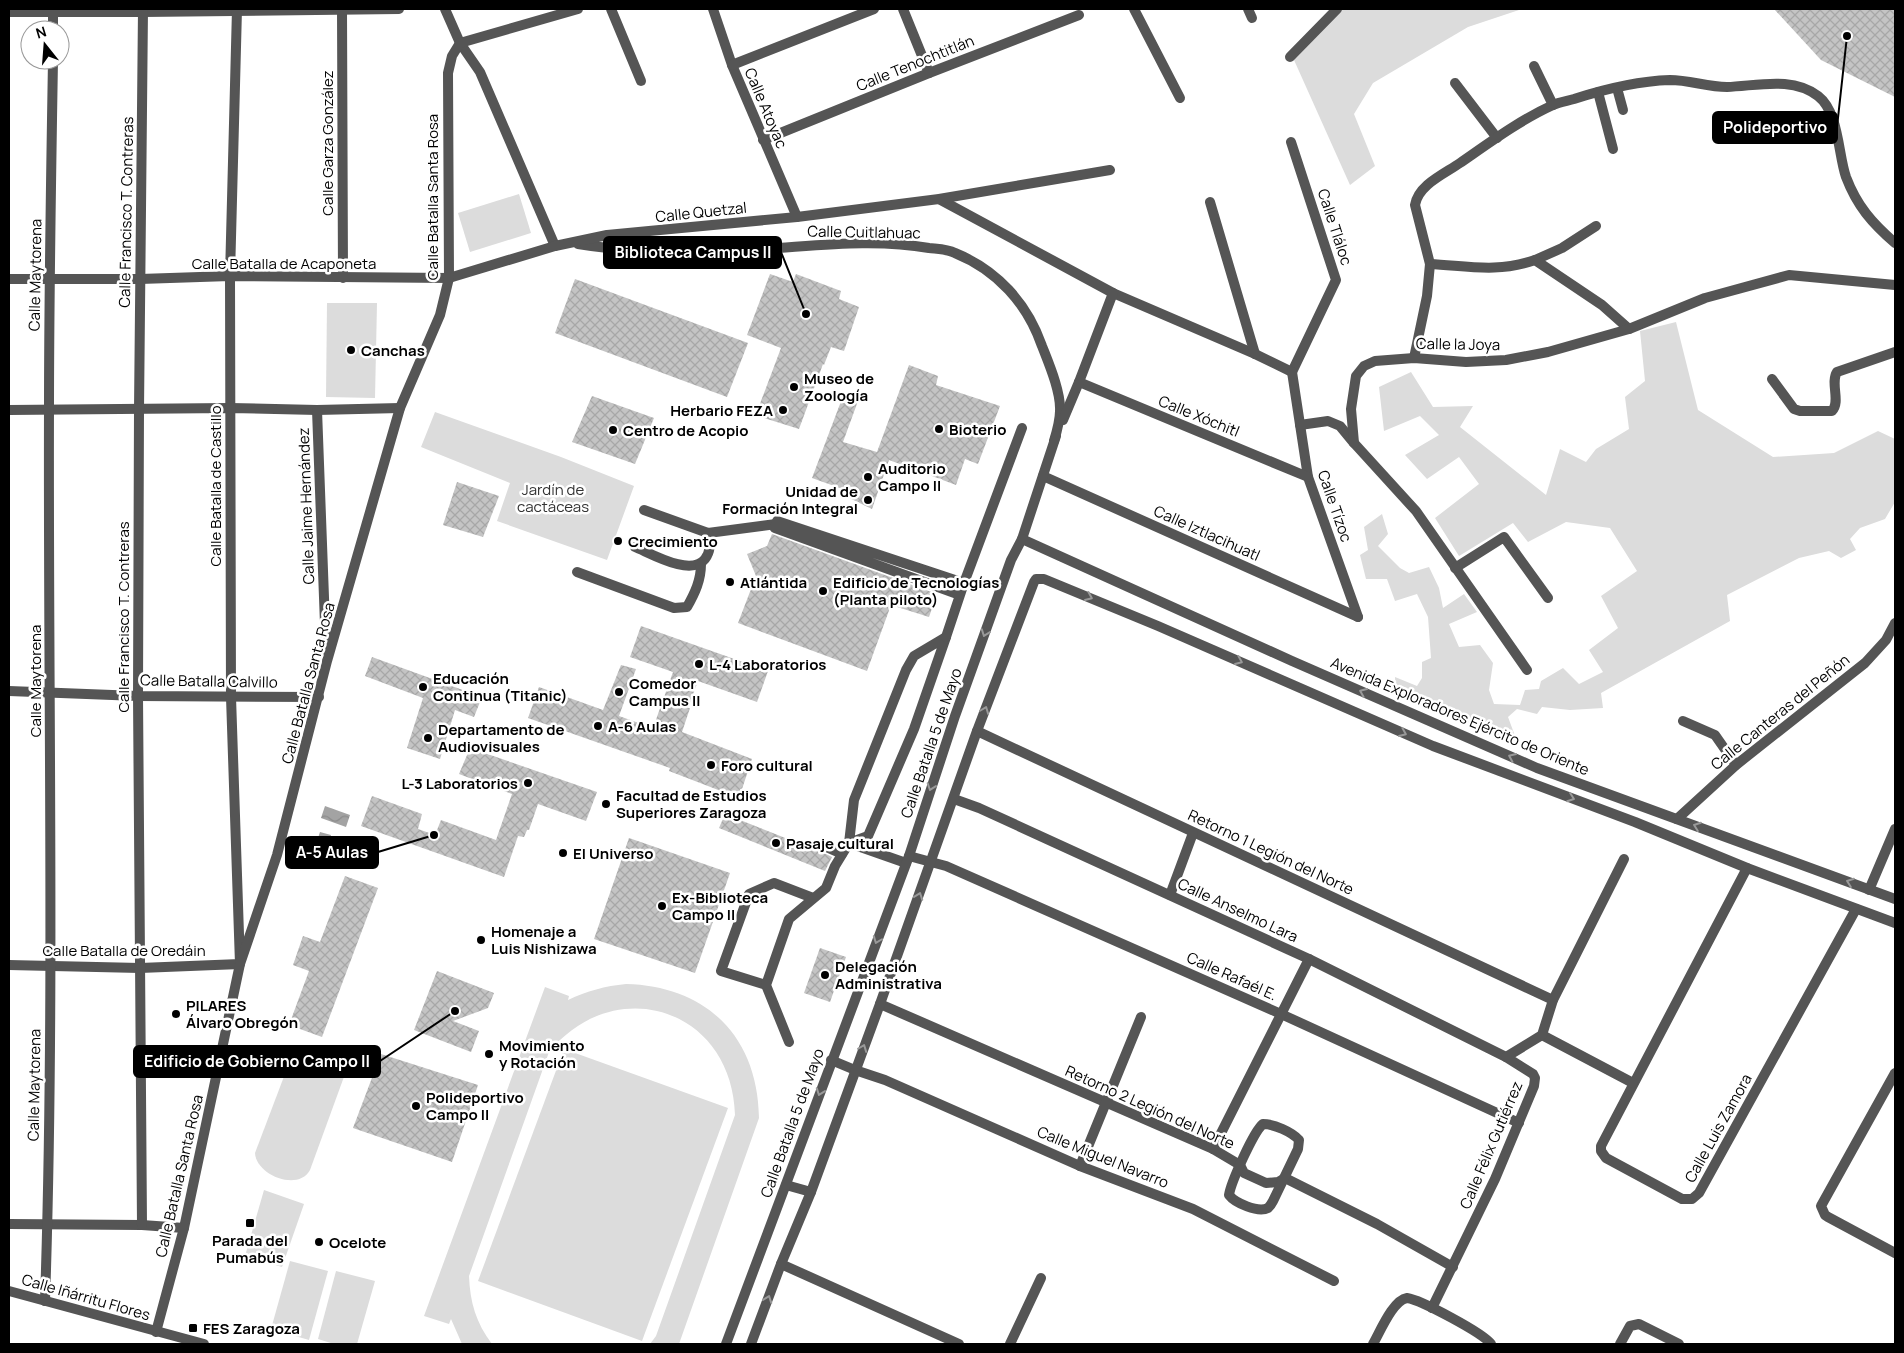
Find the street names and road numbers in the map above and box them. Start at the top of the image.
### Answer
street label: Calle Tenochtitlán [853,30,977,96]
street label: Calle Atoyac [740,65,792,151]
street label: Calle Garza González [317,70,338,216]
street label: Calle Batalla Santa Rosa [422,114,443,280]
street label: Calle Francisco T. Contreras [114,116,138,308]
street label: Calle Tláloc [1313,186,1357,268]
street label: Calle Quetzal [654,197,748,227]
street label: Calle Maytorena [24,219,46,331]
street label: Calle Cuitlahuac [807,221,921,243]
street label: Calle Batalla de Acaponeta [192,253,376,274]
street label: Calle la Joya [1416,333,1500,355]
street label: Calle Xóchitl [1155,390,1243,442]
street label: Calle Batalla de Castillo [205,405,226,567]
street label: Calle Jaime Hernández [293,427,319,585]
street label: Calle Tízoc [1313,467,1357,545]
street label: Calle Iztlacihuatl [1150,500,1264,566]
street label: Calle Francisco T. Contreras [113,521,134,713]
street label: Calle Batalla Santa Rosa [276,600,340,766]
street label: Calle Maytorena [25,625,46,737]
street label: Calle Canteras del Peñón [1706,649,1854,775]
street label: Avenida Exploradores Ejército de Oriente [1327,652,1593,780]
street label: Calle Batalla 5 de Mayo [895,665,967,821]
street label: Calle Batalla Calvillo [140,669,278,693]
street label: Retorno 1 Legión del Norte [1185,804,1357,900]
street label: Calle Anselmo Lara [1174,873,1302,947]
street label: Calle Batalla de Oredáin [42,940,206,961]
street label: Calle Rafaél E. [1184,947,1280,1005]
street label: Calle Maytorena [23,1029,45,1141]
street label: Calle Batalla 5 de Mayo [755,1045,829,1201]
street label: Retorno 2 Legión del Norte [1062,1060,1238,1154]
street label: Calle Luis Zamora [1679,1070,1757,1186]
street label: Calle Félix Gutiérrez [1455,1078,1527,1212]
street label: Calle Batalla Santa Rosa [150,1093,208,1259]
street label: Calle Miguel Navarro [1034,1121,1172,1193]
street label: Calle Iñárritu Flores [19,1269,153,1325]

